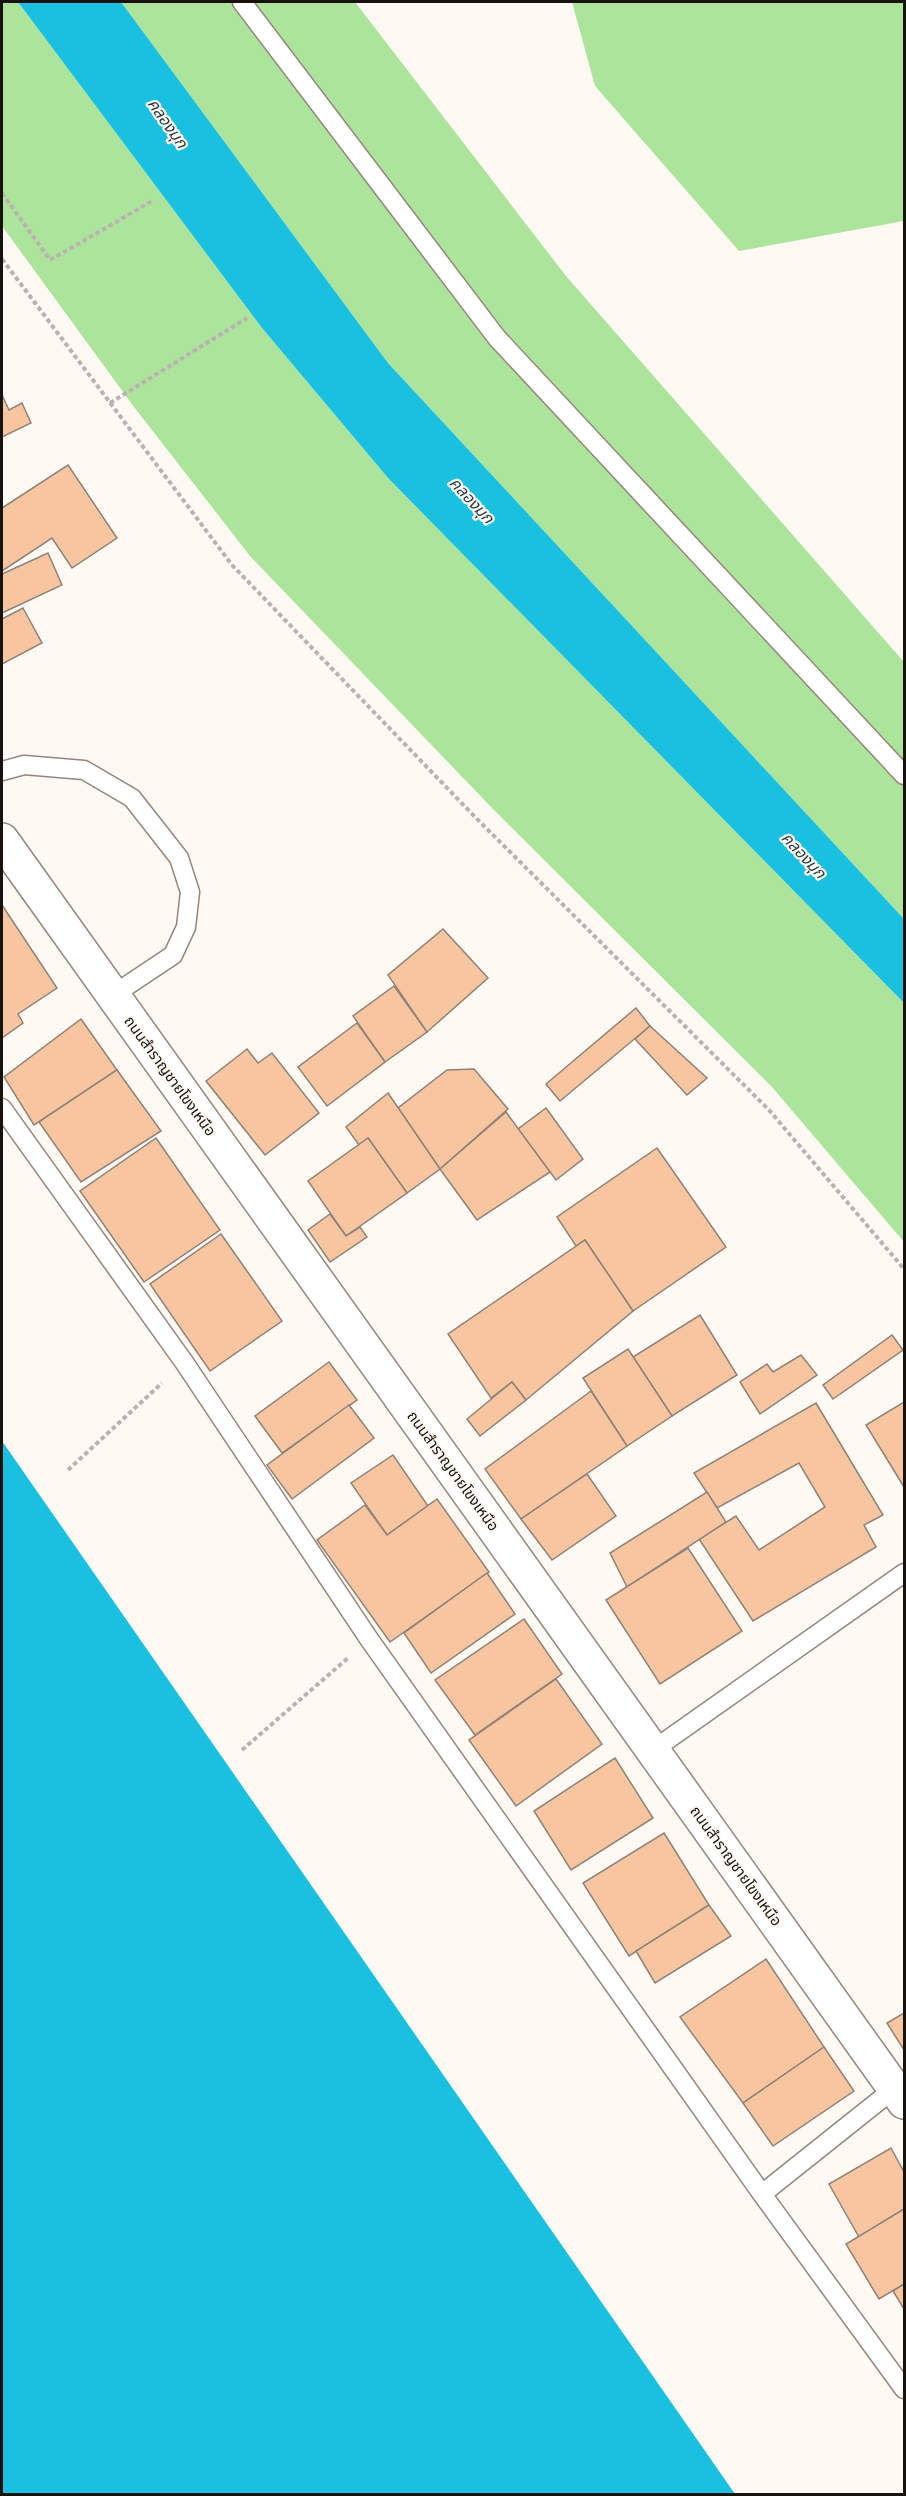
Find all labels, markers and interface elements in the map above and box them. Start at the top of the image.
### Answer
water label: คลองมุก [142,93,195,154]
water label: คลองมุก [444,471,501,530]
water label: คลองมุก [776,826,833,885]
street label: ถนนสำราญชายโขงเหนือ [119,1011,222,1141]
street label: ถนนสำราญชายโขงเหนือ [402,1406,505,1536]
street label: ถนนสำราญชายโขงเหนือ [685,1801,788,1931]

